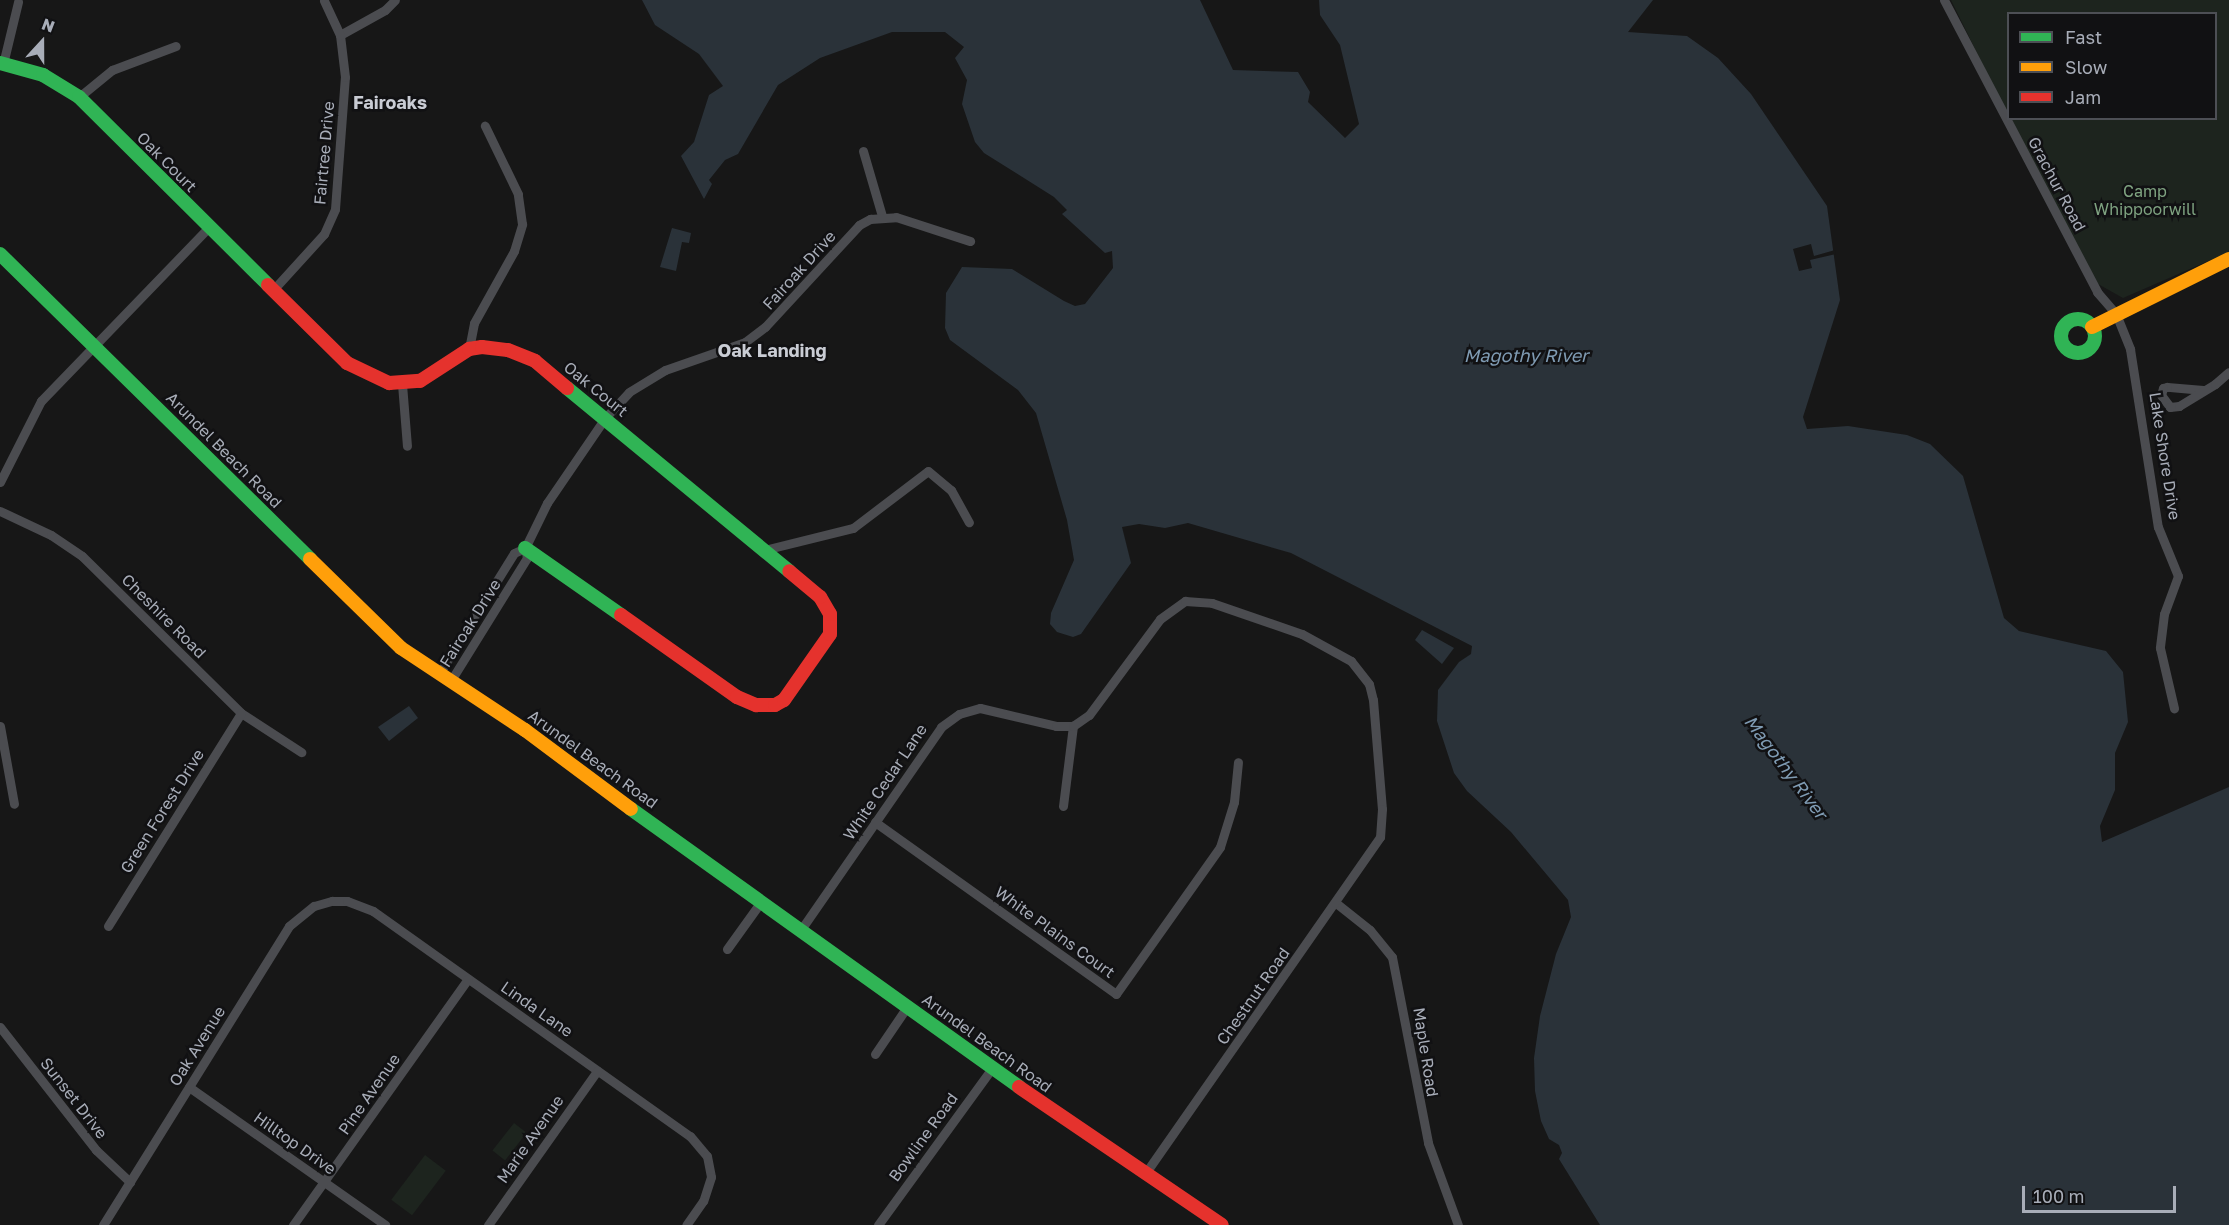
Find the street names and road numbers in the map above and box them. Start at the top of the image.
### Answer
street label: Fairtree Drive [310,100,338,206]
street label: Oak Court [133,128,201,196]
street label: Grachur Road [2024,134,2090,234]
street label: Fairoak Drive [758,226,840,314]
street label: Oak Court [560,357,632,421]
street label: Arundel Beach Road [162,388,286,512]
street label: Lake Shore Drive [2145,391,2185,521]
street label: Cheshire Road [118,570,210,662]
street label: Fairoak Drive [435,576,505,670]
street label: Arundel Beach Road [524,706,662,812]
street label: White Cedar Lane [839,720,931,844]
street label: Green Forest Drive [116,745,208,877]
street label: White Plains Court [991,882,1119,982]
street label: Chestnut Road [1212,944,1294,1048]
street label: Linda Lane [497,977,577,1041]
street label: Arundel Beach Road [918,990,1056,1096]
street label: Oak Avenue [165,1003,229,1089]
street label: Maple Road [1409,1006,1443,1098]
street label: Pine Avenue [334,1050,404,1138]
street label: Sunset Drive [36,1054,112,1142]
street label: Bowline Road [884,1089,962,1185]
street label: Marie Avenue [493,1091,567,1187]
street label: Hilltop Drive [250,1108,340,1178]

